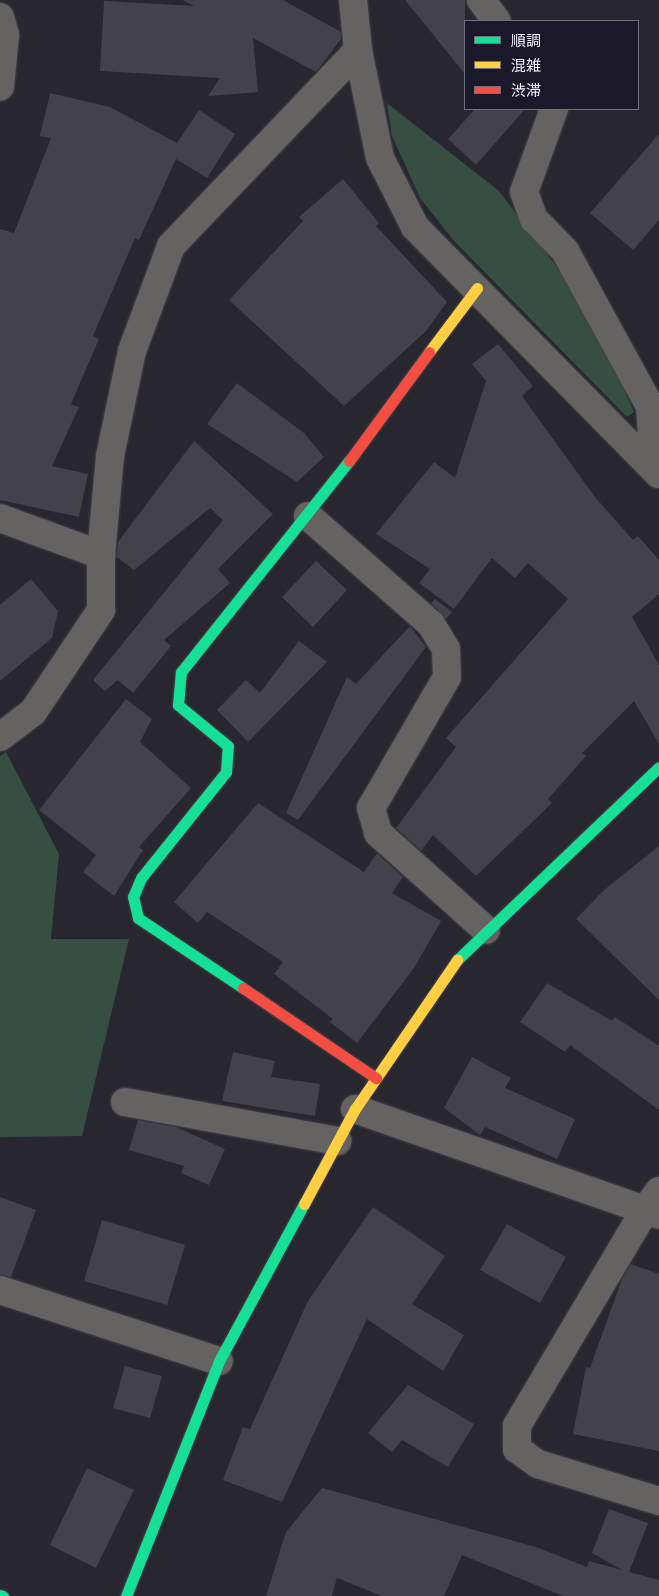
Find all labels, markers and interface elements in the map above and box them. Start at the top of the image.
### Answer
legend [464,20,639,110]
text: 順調 [511,31,541,49]
text: 混雑 [511,56,541,74]
text: 渋滞 [511,81,541,99]

